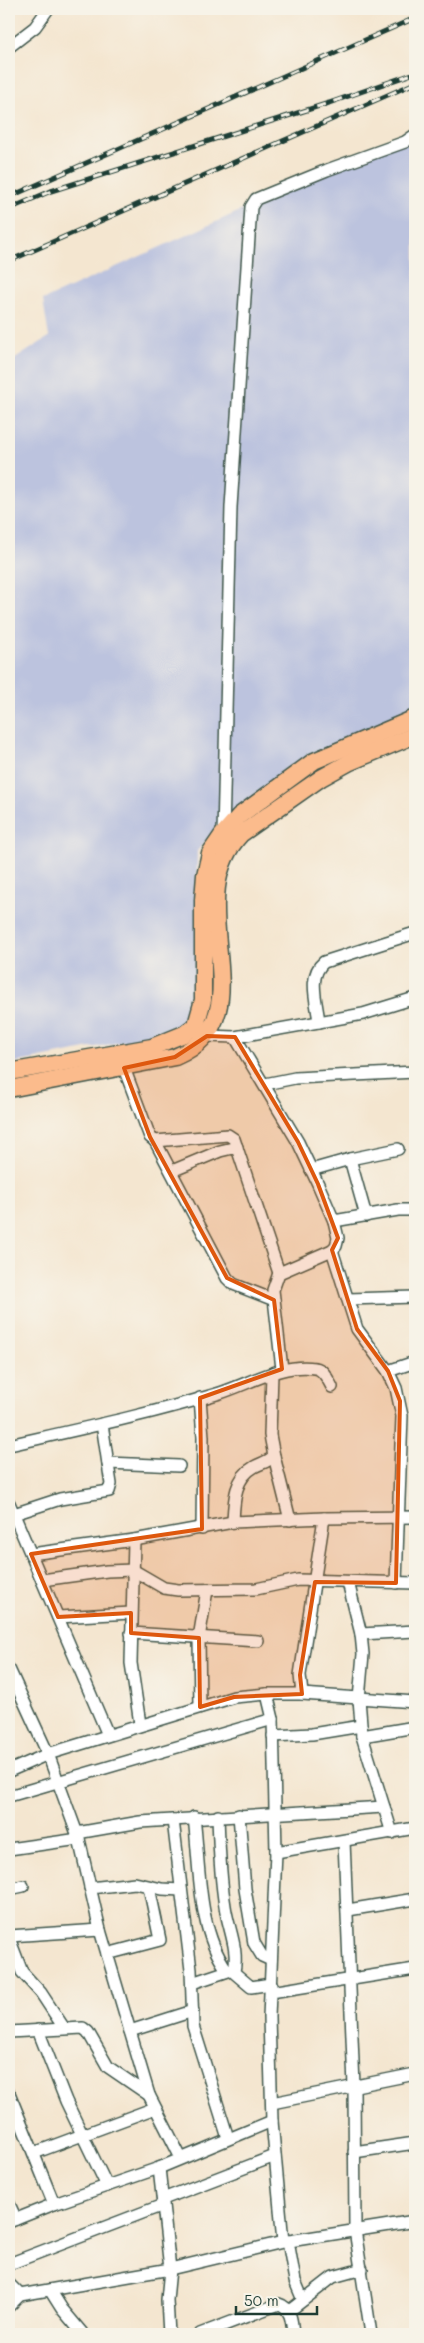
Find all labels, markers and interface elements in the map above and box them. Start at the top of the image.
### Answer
scale bar [236,2283,318,2315]
text: 50 m [244,2290,279,2310]

